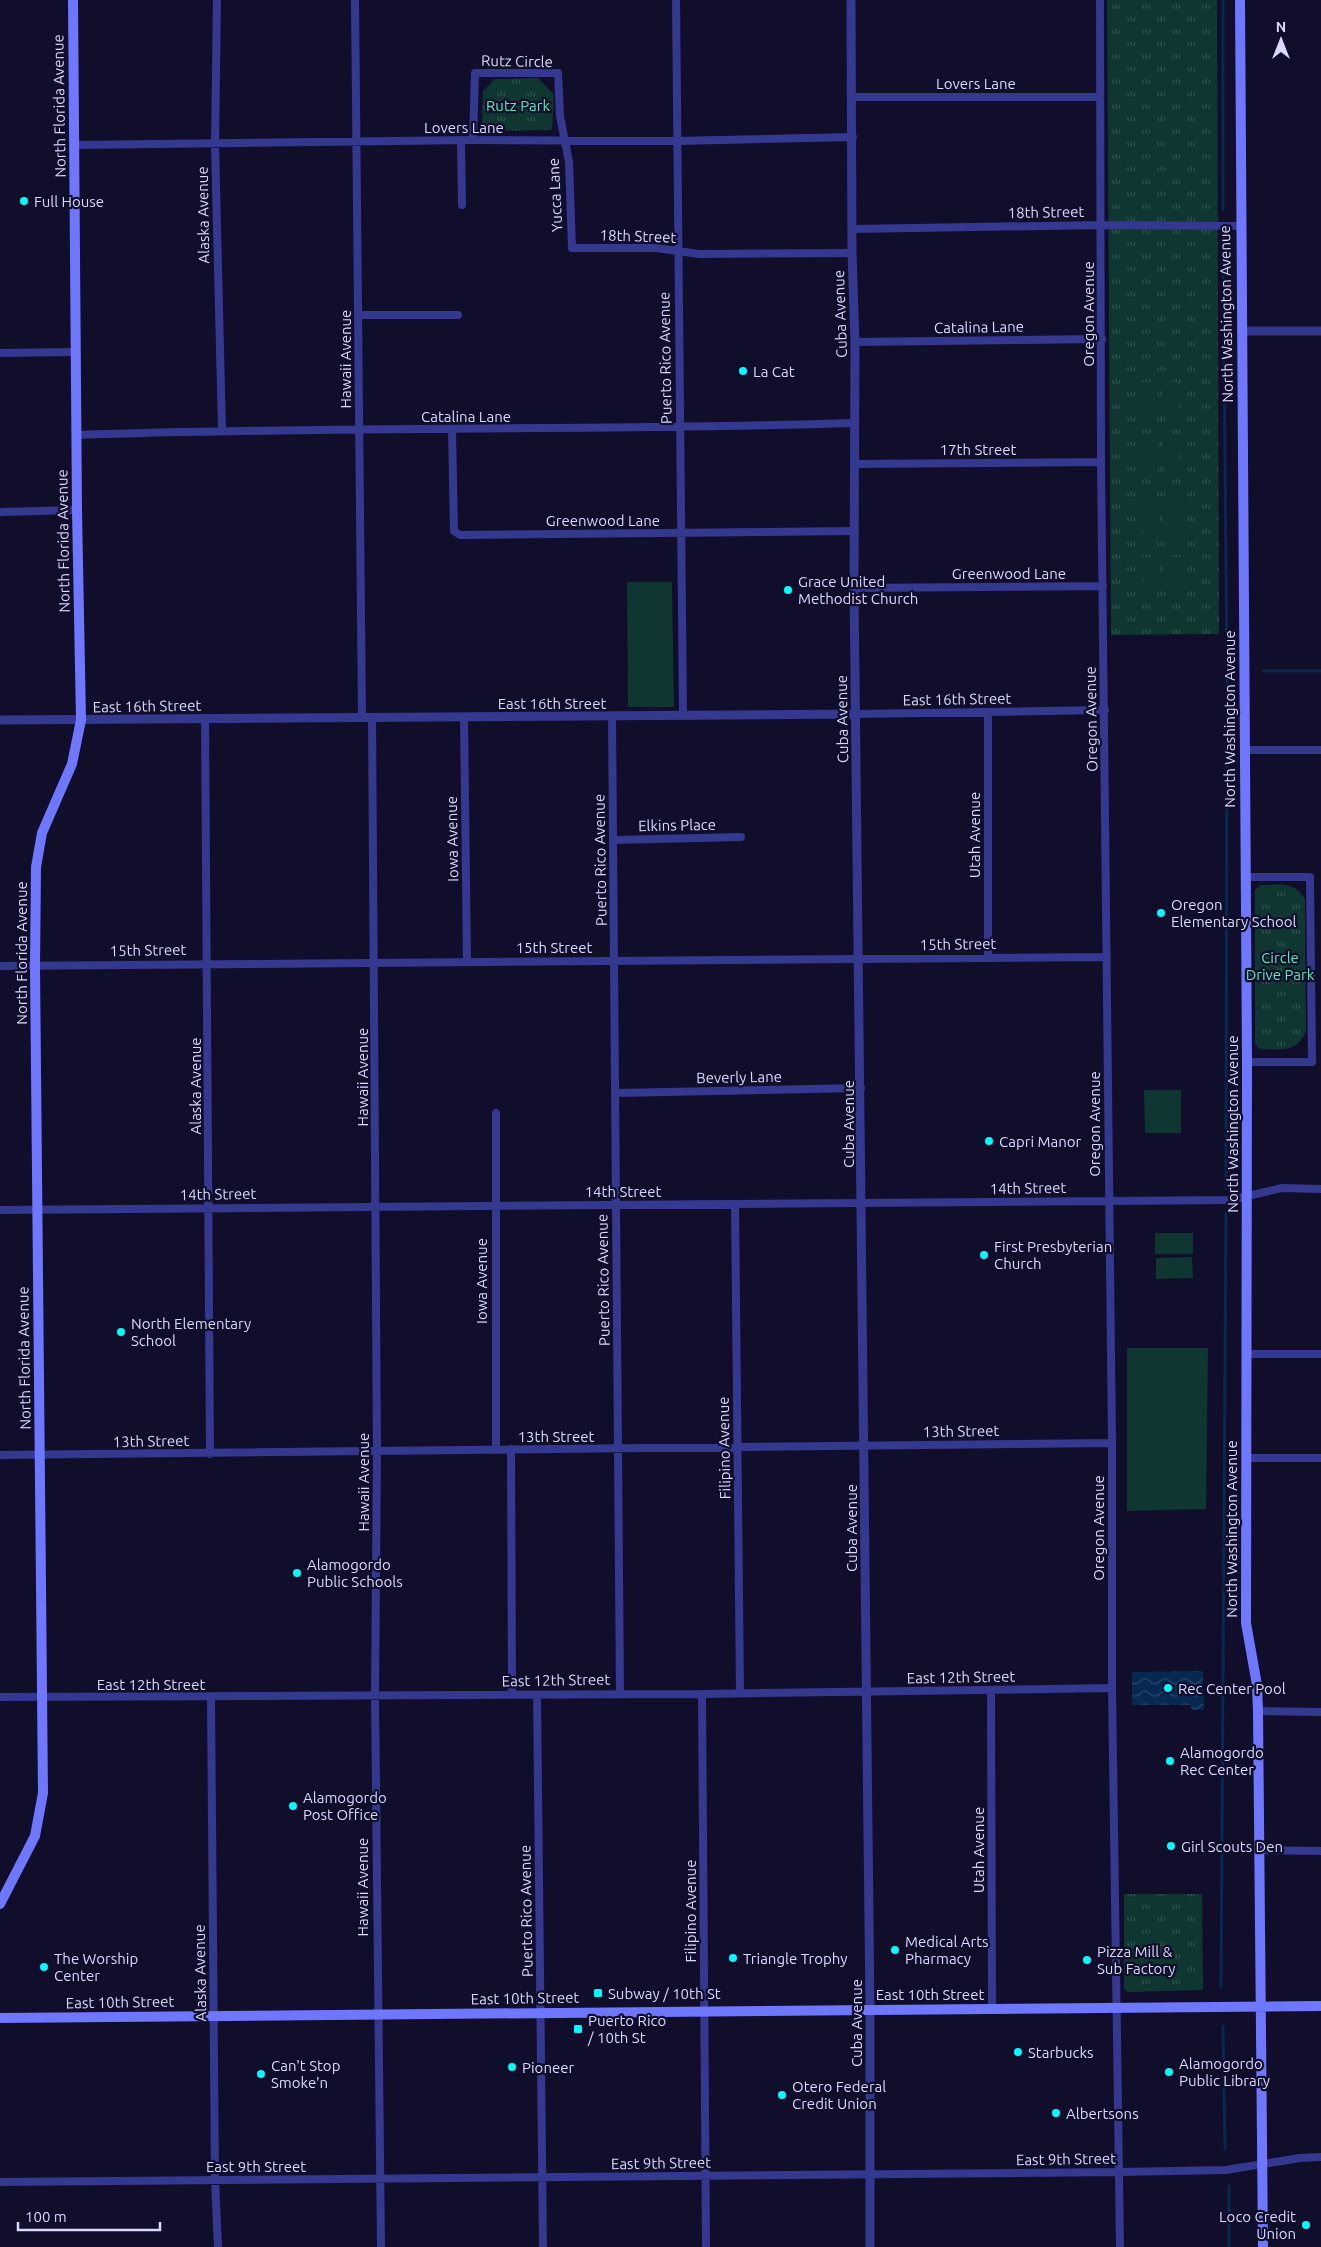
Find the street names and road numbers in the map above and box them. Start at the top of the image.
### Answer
street label: North Florida Avenue [49,34,69,178]
street label: Rutz Circle [481,52,553,70]
street label: Lovers Lane [936,75,1016,92]
street label: Lovers Lane [424,119,504,136]
street label: Yucca Lane [545,158,565,232]
street label: Alaska Avenue [194,166,212,264]
street label: 18th Street [1008,203,1085,221]
street label: North Washington Avenue [1216,225,1236,403]
street label: 18th Street [599,226,677,246]
street label: Oregon Avenue [1080,261,1097,367]
street label: Cuba Avenue [830,270,850,358]
street label: Puerto Rico Avenue [655,292,675,424]
street label: Hawaii Avenue [337,310,354,408]
street label: Catalina Lane [934,318,1024,336]
street label: Catalina Lane [421,408,511,425]
street label: 17th Street [940,441,1016,458]
street label: North Florida Avenue [53,469,73,613]
street label: Greenwood Lane [546,512,660,529]
street label: Greenwood Lane [952,565,1066,582]
street label: North Washington Avenue [1221,630,1238,808]
street label: Oregon Avenue [1082,666,1100,772]
street label: Cuba Avenue [833,675,851,763]
street label: East 16th Street [903,690,1012,708]
street label: East 16th Street [498,695,606,712]
street label: East 16th Street [93,697,202,715]
street label: Utah Avenue [966,792,983,878]
street label: Puerto Rico Avenue [590,794,610,926]
street label: Iowa Avenue [443,796,461,882]
street label: Elkins Place [638,816,716,834]
street label: North Florida Avenue [13,881,30,1025]
street label: 15th Street [920,935,997,953]
street label: 15th Street [516,939,592,956]
street label: 15th Street [110,941,187,959]
street label: Hawaii Avenue [354,1028,371,1126]
street label: North Washington Avenue [1224,1035,1241,1213]
street label: Alaska Avenue [187,1037,204,1135]
street label: Beverly Lane [696,1068,782,1086]
street label: Oregon Avenue [1086,1071,1103,1177]
street label: Cuba Avenue [840,1080,857,1168]
street label: 14th Street [990,1179,1067,1197]
street label: 14th Street [585,1183,661,1200]
street label: 14th Street [180,1185,257,1203]
street label: Puerto Rico Avenue [593,1214,613,1346]
street label: Iowa Avenue [473,1238,490,1324]
street label: North Florida Avenue [14,1286,34,1430]
street label: Filipino Avenue [715,1396,733,1500]
street label: 13th Street [923,1422,1000,1440]
street label: 13th Street [518,1428,594,1445]
street label: 13th Street [113,1432,190,1450]
street label: Hawaii Avenue [355,1433,372,1531]
street label: North Washington Avenue [1223,1440,1240,1618]
street label: Oregon Avenue [1090,1475,1107,1581]
street label: Cuba Avenue [843,1484,860,1572]
street label: East 12th Street [907,1668,1016,1686]
street label: East 12th Street [502,1671,611,1689]
street label: East 12th Street [97,1676,205,1693]
street label: Utah Avenue [970,1807,987,1893]
street label: Hawaii Avenue [354,1838,371,1936]
street label: Puerto Rico Avenue [516,1845,536,1977]
street label: Filipino Avenue [682,1860,699,1962]
street label: Alaska Avenue [191,1924,209,2022]
street label: Cuba Avenue [848,1979,865,2067]
street label: East 10th Street [876,1986,984,2003]
street label: East 10th Street [471,1989,580,2007]
street label: East 10th Street [66,1993,175,2011]
street label: East 9th Street [1016,2150,1116,2168]
street label: East 9th Street [611,2154,711,2172]
street label: East 9th Street [206,2158,306,2175]

